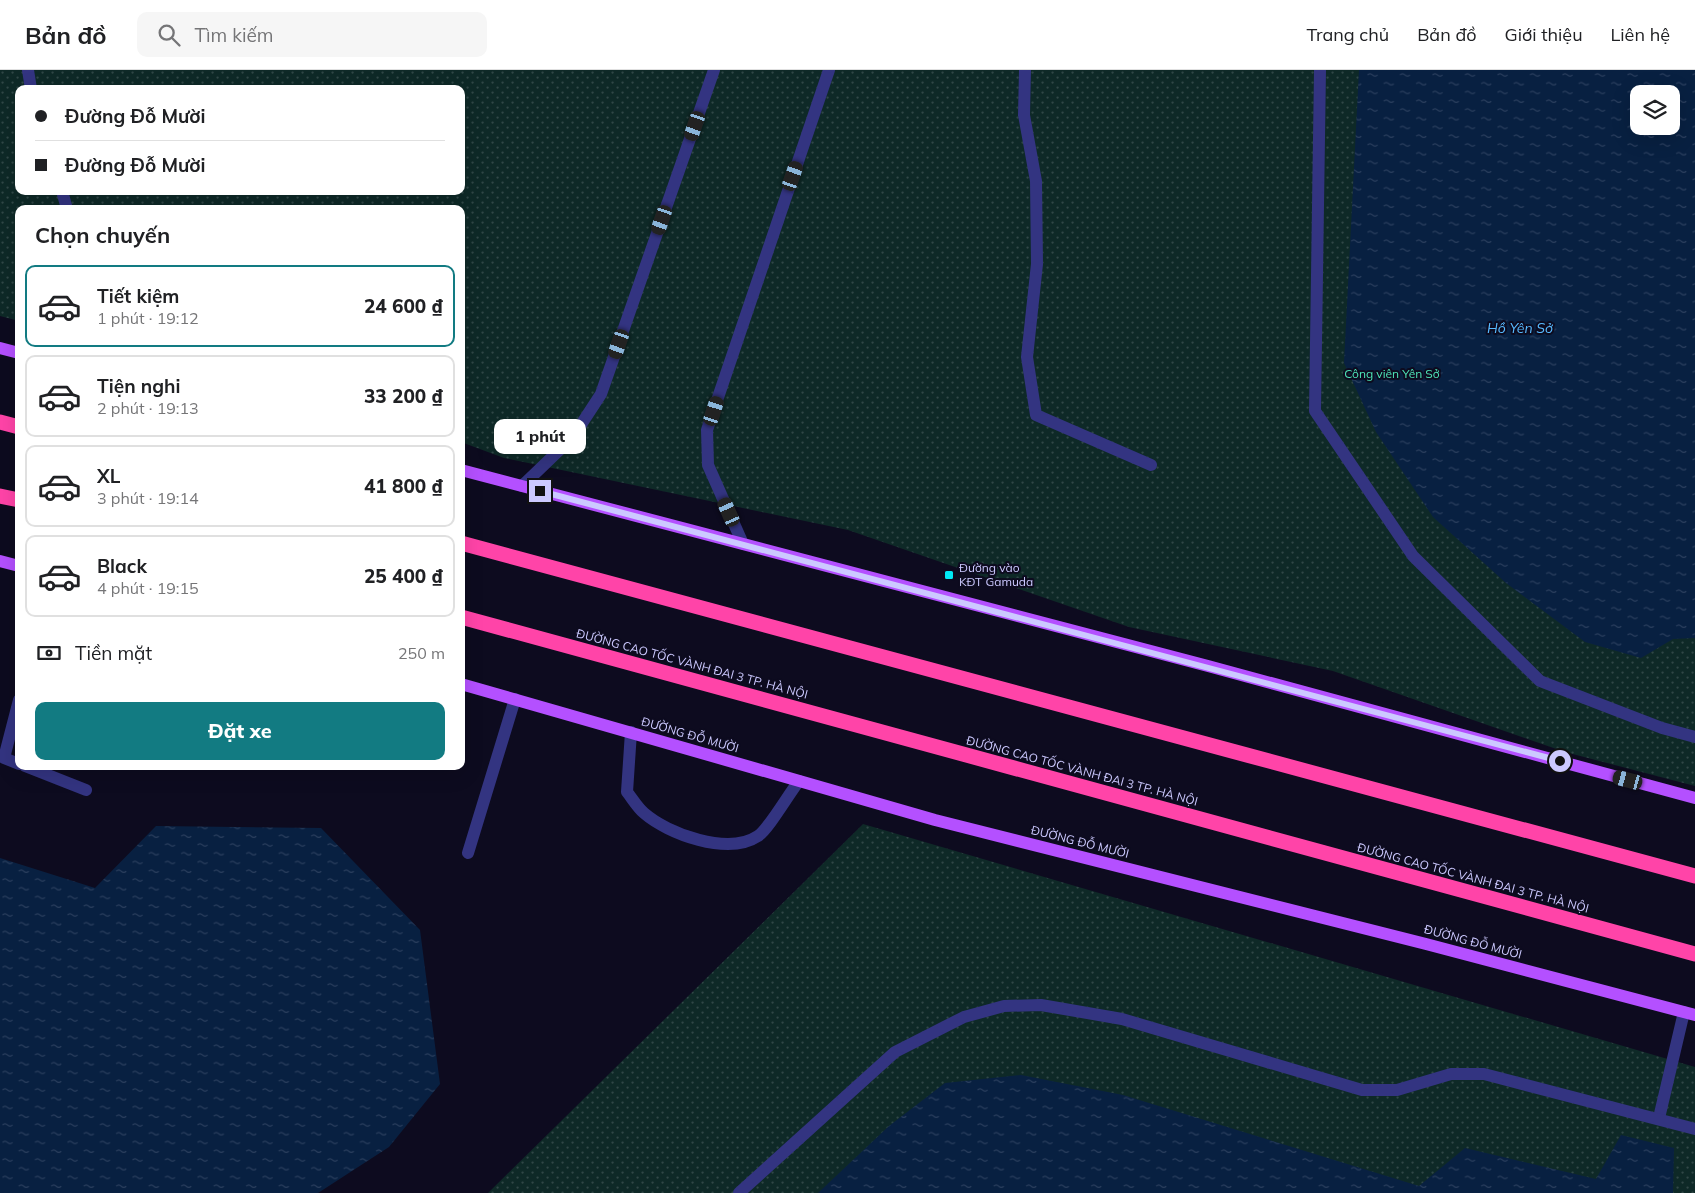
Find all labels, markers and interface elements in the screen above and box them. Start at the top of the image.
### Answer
search box [137,12,487,57]
text: Bản đồ [25,20,107,50]
icon: search [155,21,183,49]
text: Tìm kiếm [195,23,274,47]
text: Trang chủ [1306,23,1389,46]
text: Bản đồ [1417,23,1477,46]
text: Giới thiệu [1505,23,1583,46]
text: Liên hệ [1611,23,1670,46]
map controls [1630,85,1680,135]
button: layers [1630,85,1680,135]
text: Đường Đỗ Mười [65,104,206,128]
car [683,109,706,143]
text: Đường Đỗ Mười [65,153,206,177]
car [781,159,804,193]
car [650,203,673,237]
text: Chọn chuyến [35,221,170,249]
icon: car [37,284,82,329]
text: Tiết kiệm [97,284,179,308]
text: 24 600 ₫ [364,294,443,318]
text: 1 phút · 19:12 [97,308,199,328]
water label: Hồ Yên Sở [1487,319,1554,337]
car [607,327,630,361]
park label: Công viên Yên Sở [1344,366,1440,381]
icon: car [37,374,82,419]
text: Tiện nghi [97,374,181,398]
text: 33 200 ₫ [364,384,443,408]
car [702,394,725,428]
text: 2 phút · 19:13 [97,398,199,418]
callout: 1 phút [494,418,586,454]
text: 1 phút [515,426,565,446]
icon: car [37,464,82,509]
text: XL [97,464,120,488]
text: 41 800 ₫ [364,474,443,498]
route end [529,480,551,502]
text: 3 phút · 19:14 [97,488,199,508]
car [716,495,741,529]
icon: car [37,554,82,599]
text: Black [97,554,147,578]
place label: Đường vào KĐT Gamuda [959,560,1033,589]
text: 25 400 ₫ [364,564,443,588]
marker: Đường vào KĐT Gamuda [943,569,955,581]
text: 4 phút · 19:15 [97,578,199,598]
street label: ĐƯỜNG CAO TỐC VÀNH ĐAI 3 TP. HÀ NỘI [575,625,810,702]
icon: cash [35,639,63,667]
text: Tiền mặt [75,641,152,665]
text: 250 m [398,643,445,663]
button: Đặt xe [35,702,445,760]
street label: ĐƯỜNG ĐỖ MƯỜI [640,712,741,756]
street label: ĐƯỜNG CAO TỐC VÀNH ĐAI 3 TP. HÀ NỘI [965,732,1200,809]
route start [1549,750,1571,772]
car [1611,769,1644,791]
street label: ĐƯỜNG ĐỖ MƯỜI [1029,821,1131,861]
street label: ĐƯỜNG CAO TỐC VÀNH ĐAI 3 TP. HÀ NỘI [1356,839,1591,916]
street label: ĐƯỜNG ĐỖ MƯỜI [1423,920,1524,962]

